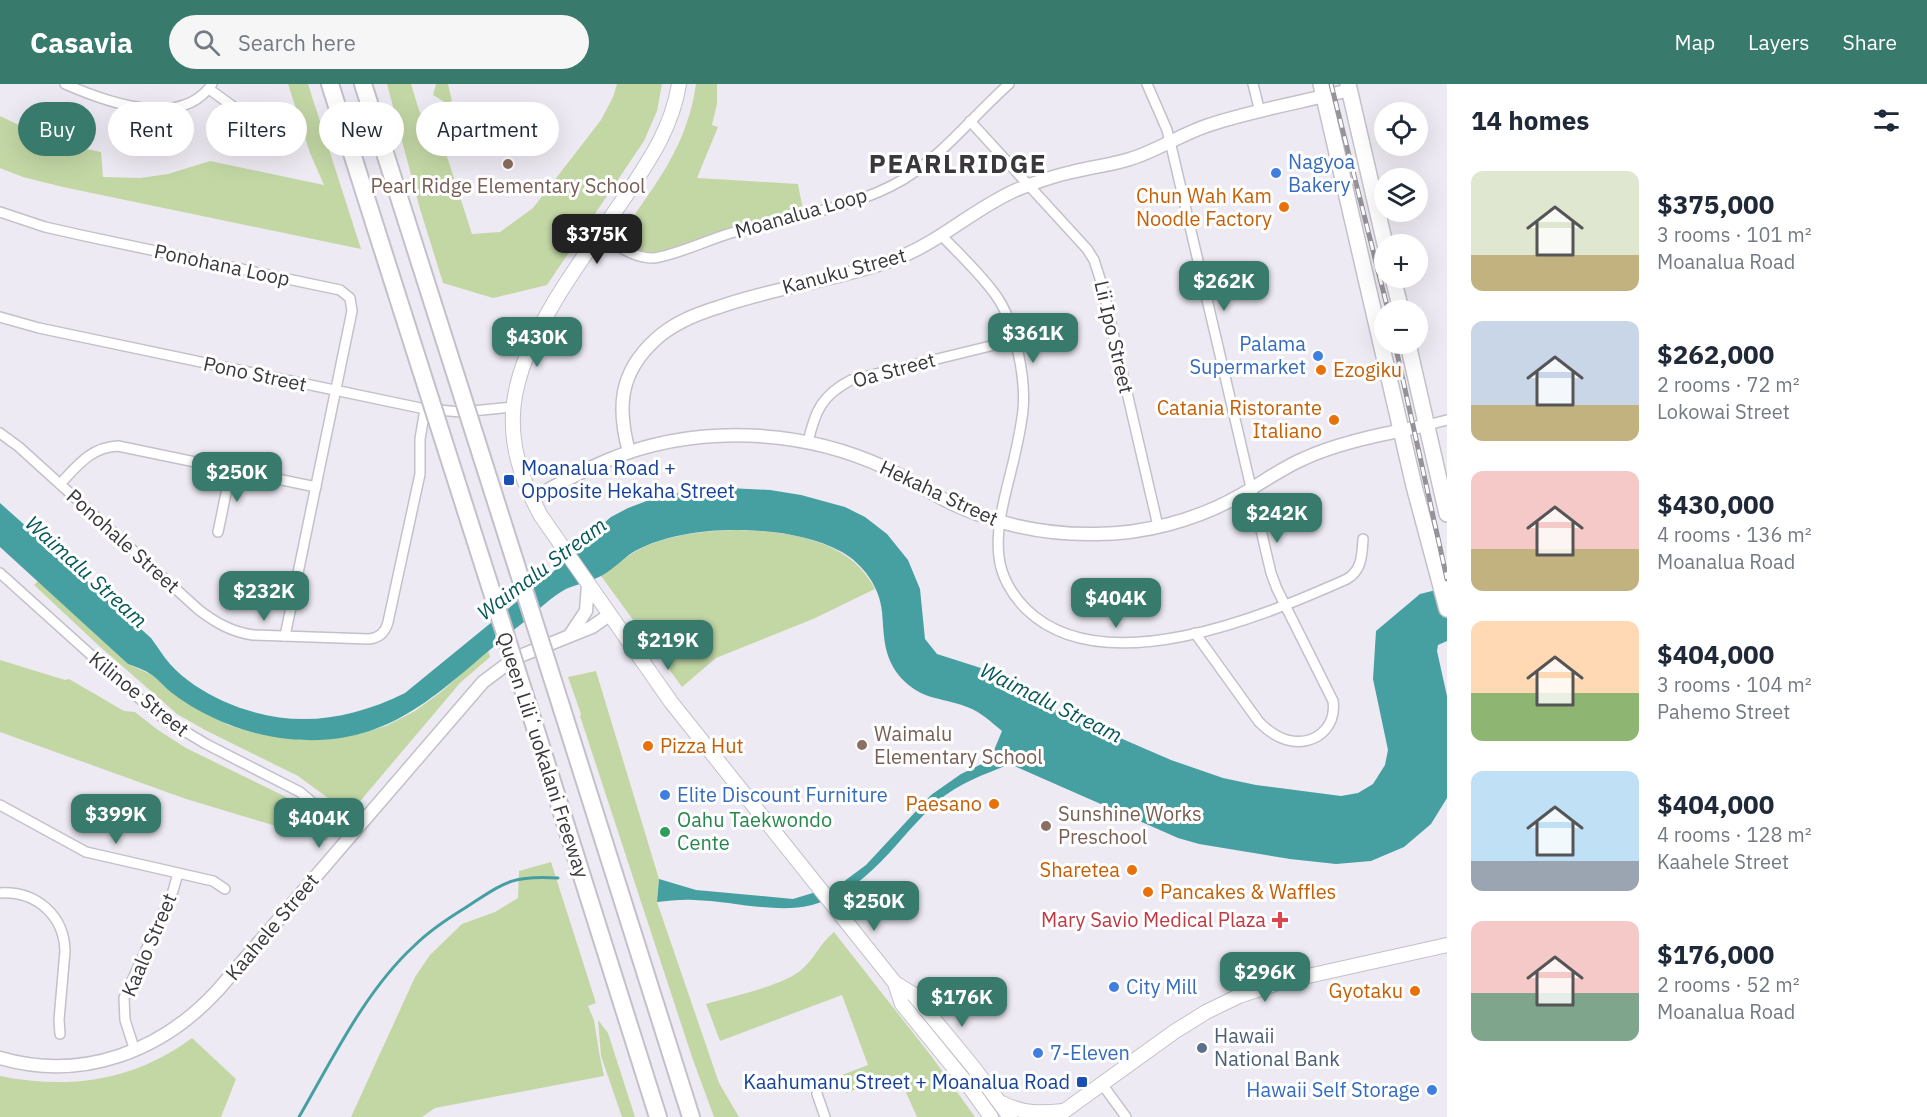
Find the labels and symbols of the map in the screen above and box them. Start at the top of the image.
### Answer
district label: PEARLRIDGE [869,146,1047,180]
place label: Nagyoa Bakery [1288,148,1356,198]
marker: Pearl Ridge Elementary School [501,157,515,171]
marker: Nagyoa Bakery [1269,166,1283,180]
place label: Pearl Ridge Elementary School [370,172,646,199]
street label: Moanalua Loop [732,181,870,244]
place label: Chun Wah Kam Noodle Factory [1136,182,1272,232]
marker: Chun Wah Kam Noodle Factory [1277,200,1291,214]
pin: $375K [555,214,639,265]
street label: Ponohana Loop [152,237,292,292]
street label: Kanuku Street [779,241,909,300]
pin: $262K [1182,261,1266,312]
street label: Lii Ipo Street [1088,278,1141,396]
pin: $361K [991,313,1075,364]
pin: $430K [495,317,579,368]
place label: Palama Supermarket [1189,330,1306,380]
street label: Oa Street [850,346,938,393]
street label: Pono Street [201,349,309,398]
marker: Palama Supermarket [1311,349,1325,363]
place label: Ezogiku [1333,356,1402,383]
marker: Ezogiku [1314,363,1328,377]
place label: Catania Ristorante Italiano [1157,394,1322,444]
marker: Catania Ristorante Italiano [1327,413,1341,427]
pin: $250K [195,452,279,503]
street label: Hekaha Street [876,453,1003,532]
place label: Moanalua Road + Opposite Hekaha Street [521,454,735,504]
marker: Moanalua Road + Opposite Hekaha Street [502,473,516,487]
street label: Ponohale Street [61,483,186,599]
pin: $242K [1235,493,1319,544]
water label: Waimalu Stream [20,509,154,634]
water label: Waimalu Stream [471,510,612,626]
pin: $232K [222,571,306,622]
pin: $404K [1074,578,1158,629]
pin: $219K [626,620,710,671]
street label: Queen Liliʻuokalani Freeway [491,628,596,881]
street label: Kilinoe Street [84,645,195,742]
water label: Waimalu Stream [976,656,1127,749]
place label: Waimalu Elementary School [874,720,1043,770]
place label: Pizza Hut [660,732,744,759]
marker: Waimalu Elementary School [855,738,869,752]
marker: Pizza Hut [641,739,655,753]
place label: Elite Discount Furniture [677,781,888,808]
marker: Elite Discount Furniture [658,788,672,802]
place label: Paesano [905,790,982,817]
pin: $399K [74,794,158,845]
marker: Paesano [987,797,1001,811]
pin: $404K [277,798,361,849]
place label: Sunshine Works Preschool [1058,800,1202,850]
place label: Oahu Taekwondo Cente [677,806,832,856]
marker: Sunshine Works Preschool [1039,819,1053,833]
marker: Oahu Taekwondo Cente [658,825,672,839]
place label: Sharetea [1040,856,1120,883]
marker: Sharetea [1125,863,1139,877]
street label: Kaahele Street [219,867,324,986]
place label: Pancakes & Waffles [1160,878,1336,905]
pin: $250K [832,881,916,932]
marker: Pancakes & Waffles [1141,885,1155,899]
street label: Kaalo Street [115,889,182,1001]
place label: Mary Savio Medical Plaza [1041,906,1266,933]
marker: Mary Savio Medical Plaza [1271,911,1289,929]
pin: $296K [1223,952,1307,1003]
place label: City Mill [1126,973,1197,1000]
pin: $176K [920,977,1004,1028]
place label: Gyotaku [1329,977,1403,1004]
marker: City Mill [1107,980,1121,994]
marker: Gyotaku [1408,984,1422,998]
place label: Hawaii National Bank [1214,1022,1340,1072]
place label: 7-Eleven [1050,1039,1130,1066]
marker: Hawaii National Bank [1195,1041,1209,1055]
marker: 7-Eleven [1031,1046,1045,1060]
place label: Kaahumanu Street + Moanalua Road [743,1068,1070,1095]
marker: Kaahumanu Street + Moanalua Road [1075,1075,1089,1089]
place label: Hawaii Self Storage [1246,1076,1420,1103]
marker: Hawaii Self Storage [1425,1083,1439,1097]

